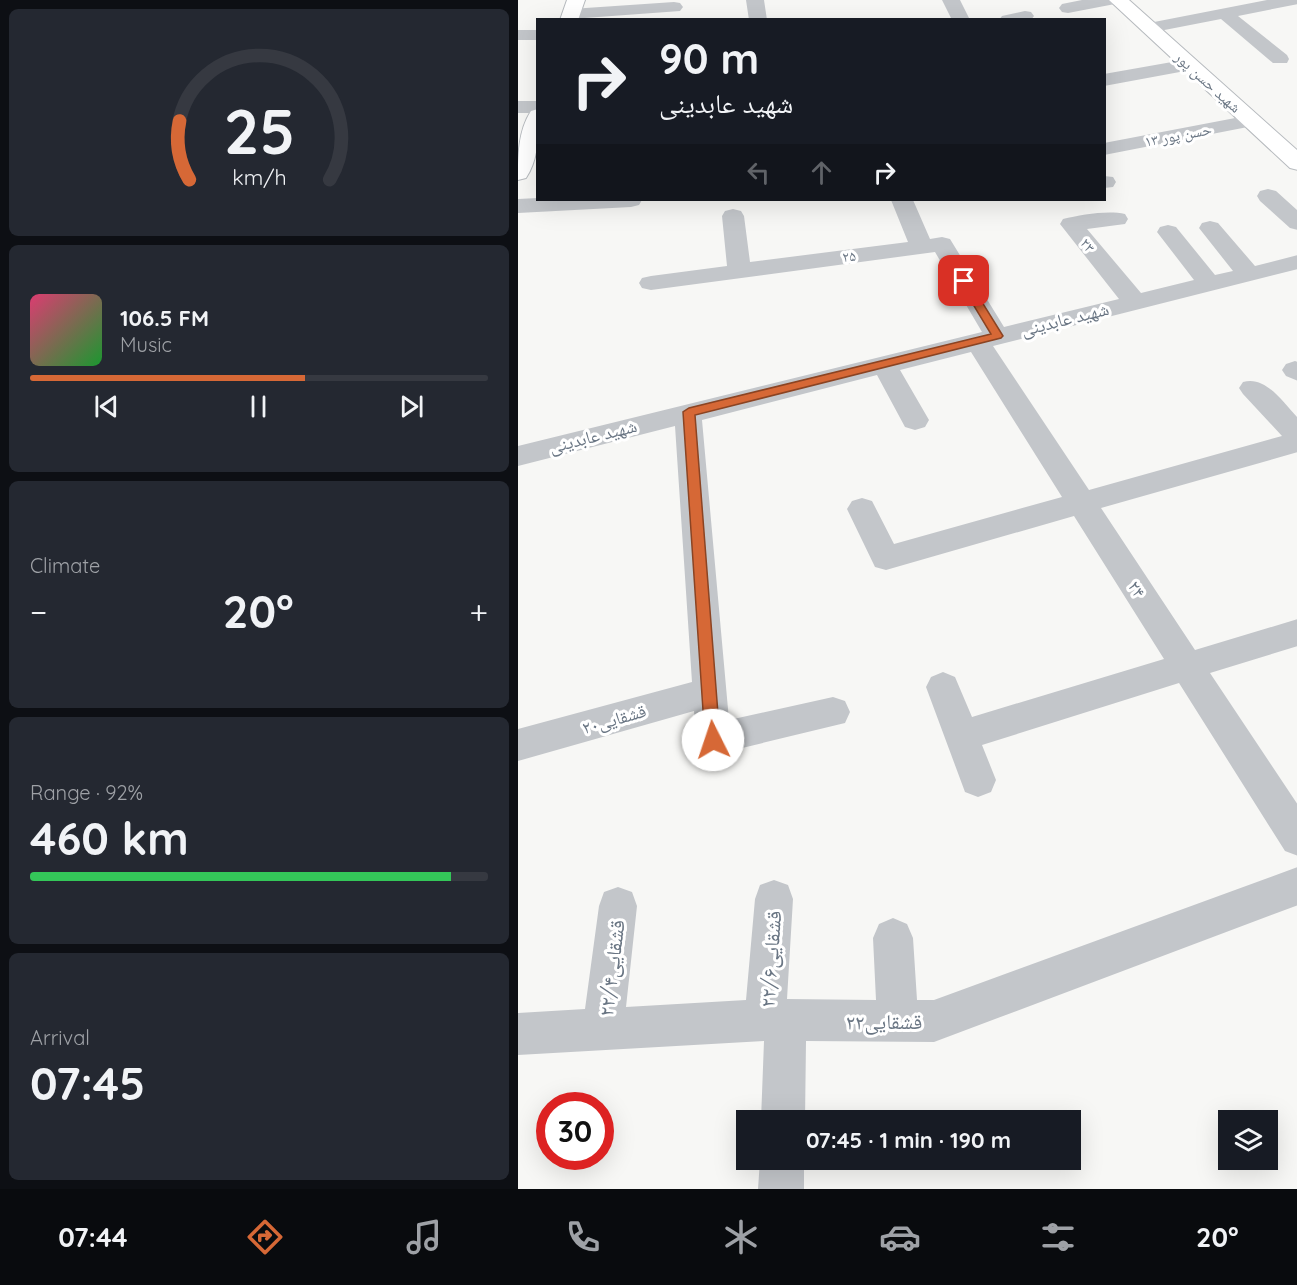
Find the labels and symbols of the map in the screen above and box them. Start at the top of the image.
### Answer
street label: شهید حسن پور [1170,47,1245,117]
street label: ۱۳ حسن پور [1143,119,1214,152]
street label: ۲۳ [1076,234,1100,256]
street label: ۲۵ [841,246,857,266]
pin [938,255,989,306]
street label: شهید عابدینی [1019,297,1111,341]
street label: شهید عابدینی [547,414,639,458]
street label: ۲۴ [1123,576,1151,602]
street label: ۲۰قشقایی [579,699,649,739]
position arrow [681,708,745,772]
street label: ۲۲/۶قشقایی [754,910,787,1008]
street label: ۲۲/۴قشقایی [592,918,631,1018]
street label: ۲۲قشقایی [846,1008,922,1035]
speed limit sign: 30 [536,1092,614,1170]

